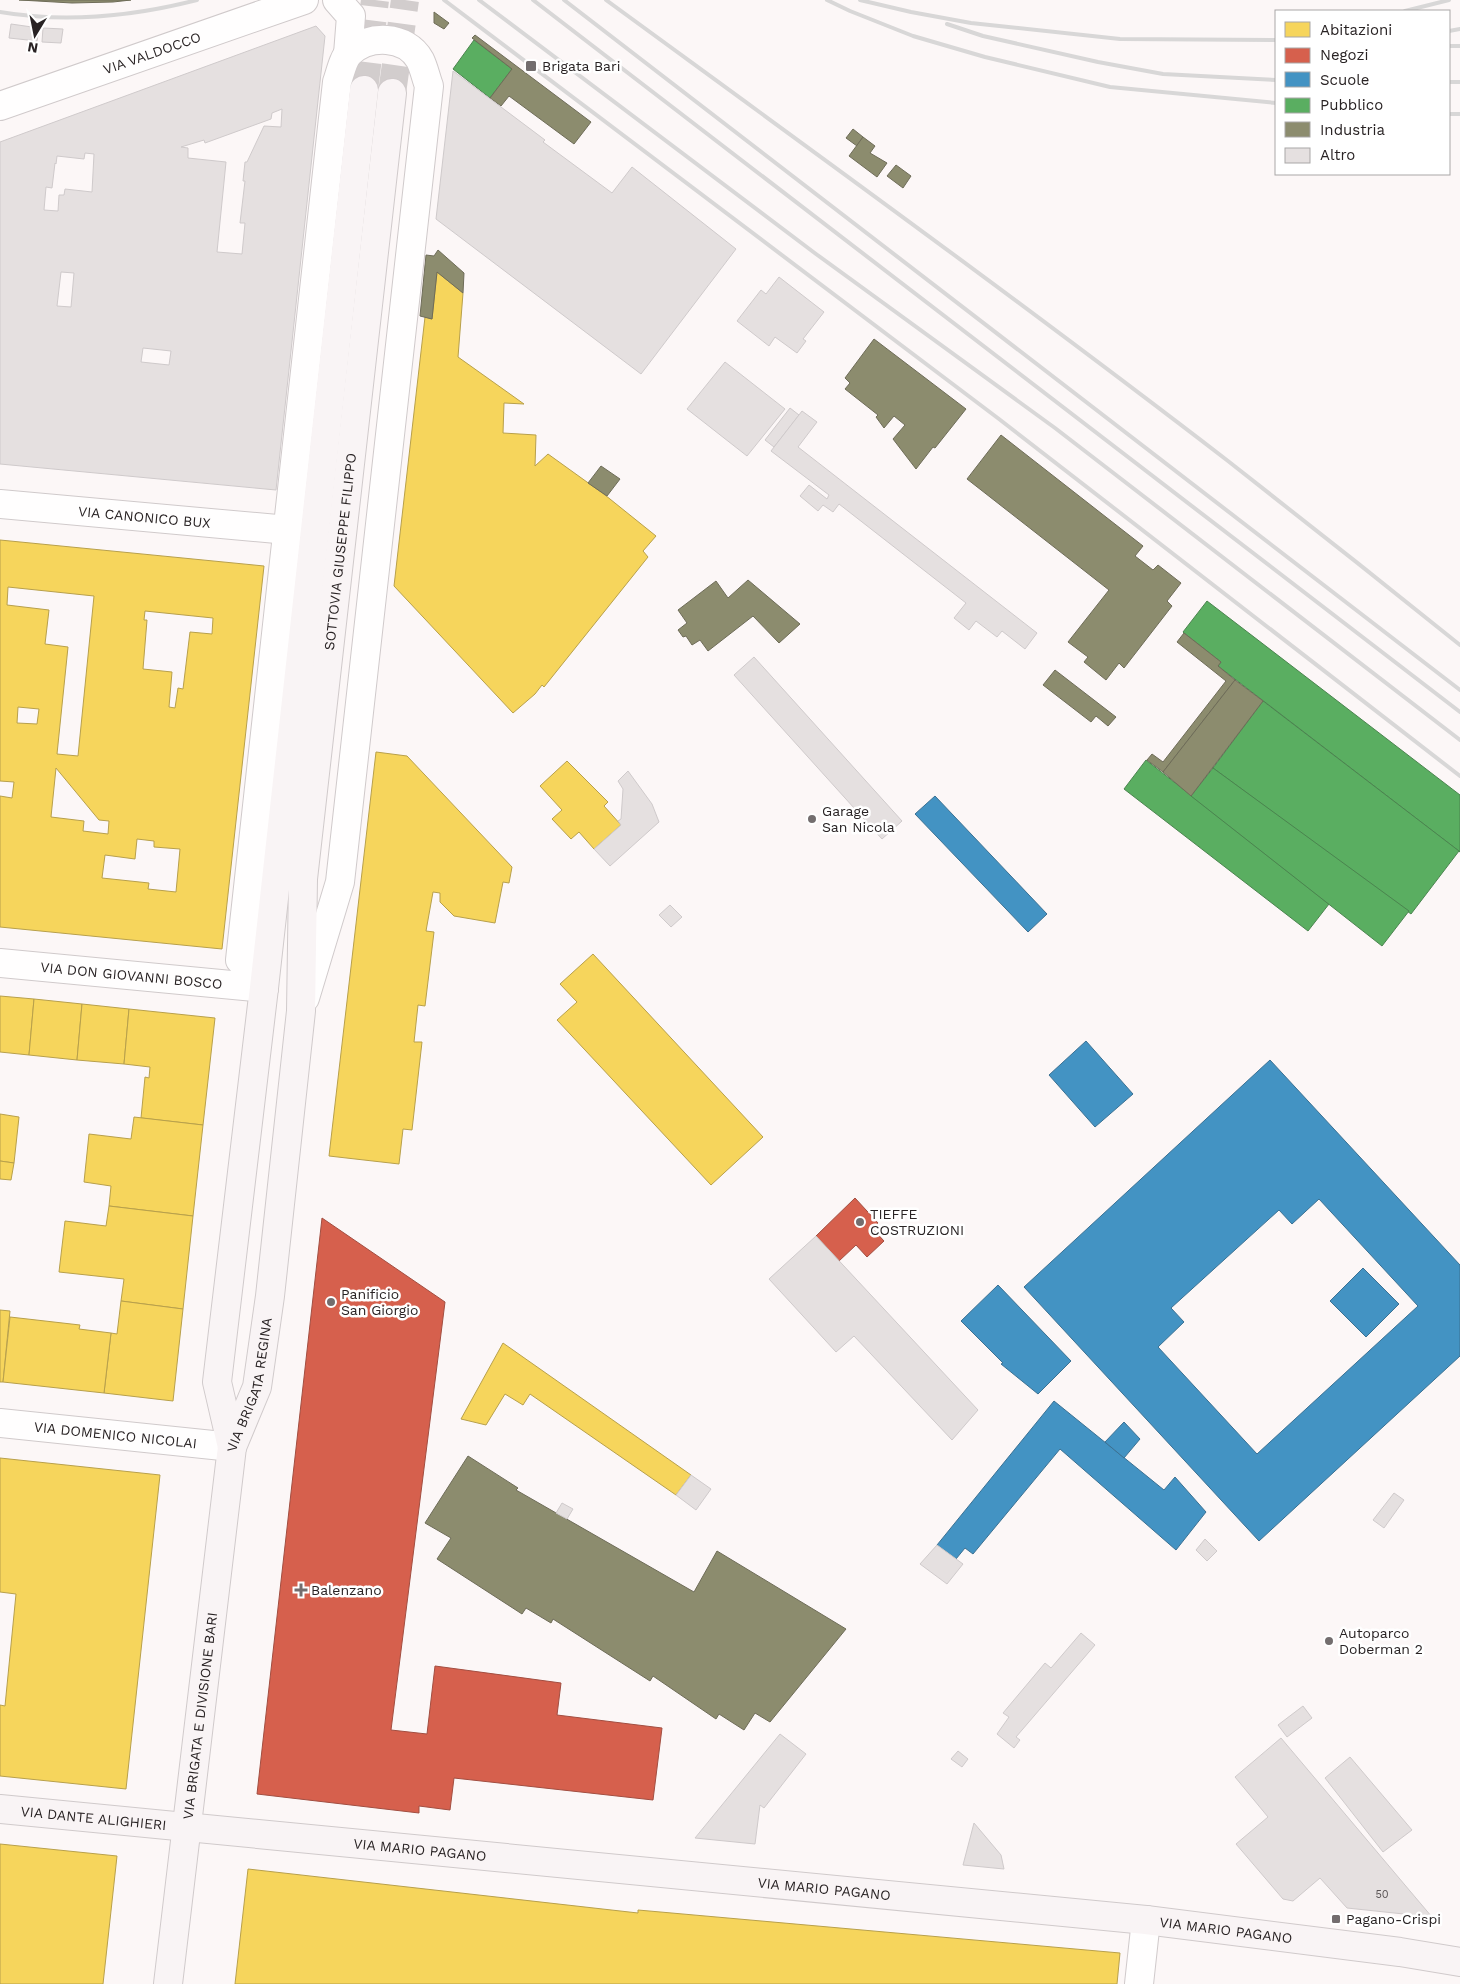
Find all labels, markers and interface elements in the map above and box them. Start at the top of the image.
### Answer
north arrow [10,10,60,60]
legend [1275,10,1450,175]
text: Abitazioni [1320,21,1392,39]
street label: VIA VALDOCCO [101,29,203,77]
text: N [26,39,39,57]
text: Negozi [1320,46,1368,64]
place label: Brigata Bari [542,58,620,74]
marker: Brigata Bari [524,59,538,73]
text: Scuole [1320,71,1370,89]
text: Pubblico [1320,96,1383,114]
text: Industria [1320,121,1386,139]
text: Altro [1320,146,1355,164]
street label: SOTTOVIA GIUSEPPE FILIPPO [321,452,359,651]
street label: VIA CANONICO BUX [77,503,211,531]
place label: Garage San Nicola [822,803,895,835]
marker: Garage San Nicola [806,813,818,825]
street label: VIA DON GIOVANNI BOSCO [40,959,223,992]
place label: TIEFFE COSTRUZIONI [870,1206,964,1238]
marker: TIEFFE COSTRUZIONI [854,1216,866,1228]
place label: Panificio San Giorgio [341,1286,418,1318]
marker: Panificio San Giorgio [325,1296,337,1308]
street label: VIA BRIGATA REGINA [223,1316,275,1453]
street label: VIA DOMENICO NICOLAI [33,1419,198,1451]
place label: Balenzano [311,1582,382,1598]
marker: Balenzano [295,1584,307,1596]
street label: VIA BRIGATA E DIVISIONE BARI [180,1611,220,1820]
place label: Autoparco Doberman 2 [1339,1625,1423,1657]
marker: Autoparco Doberman 2 [1323,1635,1335,1647]
street label: VIA DANTE ALIGHIERI [20,1803,167,1833]
street label: VIA MARIO PAGANO [353,1835,487,1864]
street label: VIA MARIO PAGANO [757,1874,891,1903]
house number: 50 [1375,1888,1389,1901]
place label: Pagano-Crispi [1346,1911,1441,1927]
marker: Pagano-Crispi [1330,1913,1342,1925]
street label: VIA MARIO PAGANO [1159,1914,1293,1946]

